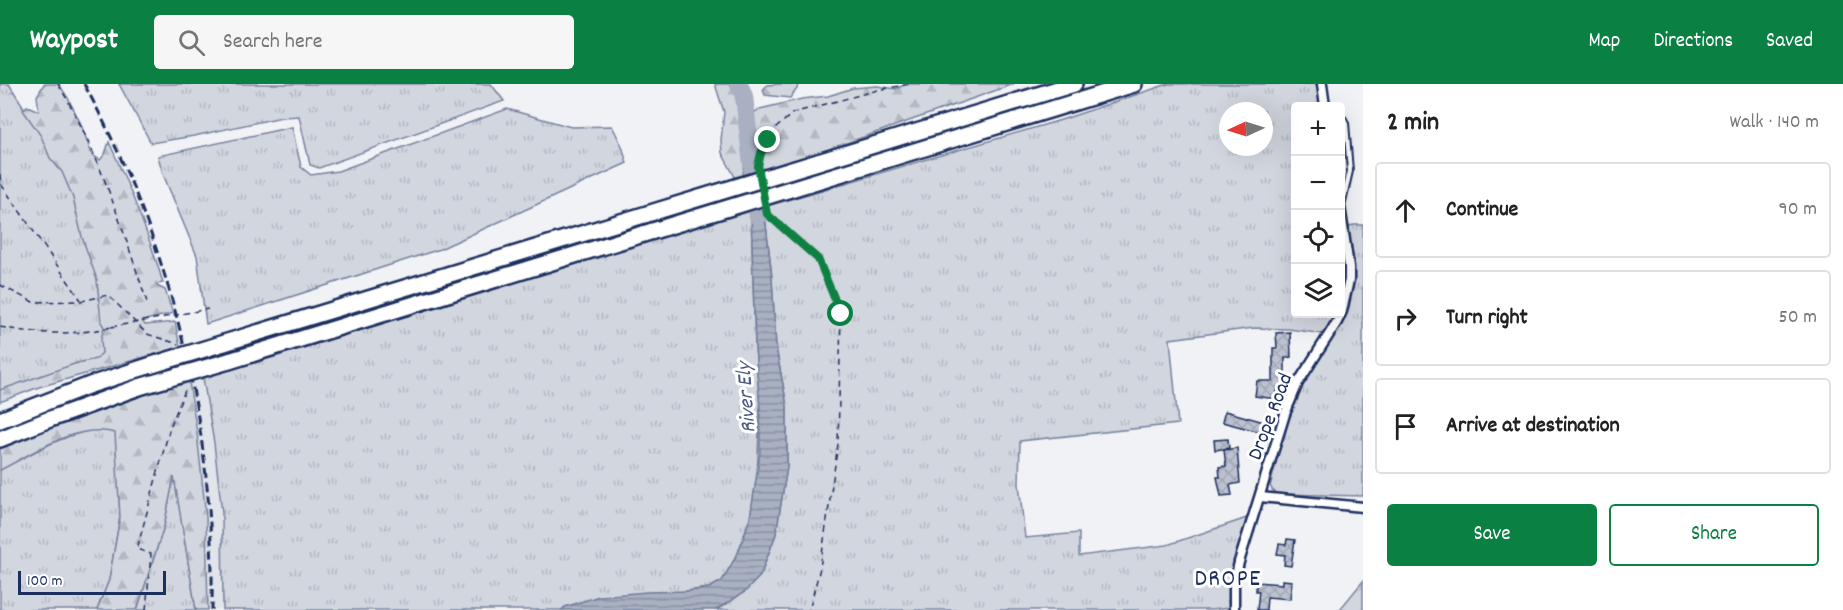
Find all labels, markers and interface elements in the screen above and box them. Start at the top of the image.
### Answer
search box [154,15,574,69]
text: Waypost [30,22,118,62]
icon: search [175,26,208,59]
text: Search here [223,27,322,58]
text: Map [1589,27,1620,57]
text: Directions [1653,27,1733,57]
text: Saved [1766,27,1813,57]
north arrow [1219,102,1273,156]
map controls [1291,102,1345,318]
button: + [1291,102,1345,156]
text: 2 min [1387,105,1439,142]
text: Walk · 140 m [1730,109,1819,137]
route end [754,126,780,152]
button: − [1291,156,1345,210]
icon: ahead [1389,194,1422,227]
text: Continue [1446,195,1518,226]
text: 90 m [1779,196,1817,224]
button: locate [1291,210,1345,264]
button: layers [1291,264,1345,318]
route start [827,300,853,326]
icon: right [1389,302,1422,335]
text: Turn right [1446,303,1528,334]
text: 50 m [1779,304,1817,332]
water label: River Ely [729,358,765,434]
street label: Drope Road [1241,369,1302,465]
icon: arrive [1389,410,1422,443]
text: Arrive at destination [1446,411,1620,442]
button: Save [1387,504,1597,566]
button: Share [1609,504,1819,566]
district label: DROPE [1194,563,1262,597]
scale bar [18,568,166,596]
text: 100 m [27,570,63,593]

